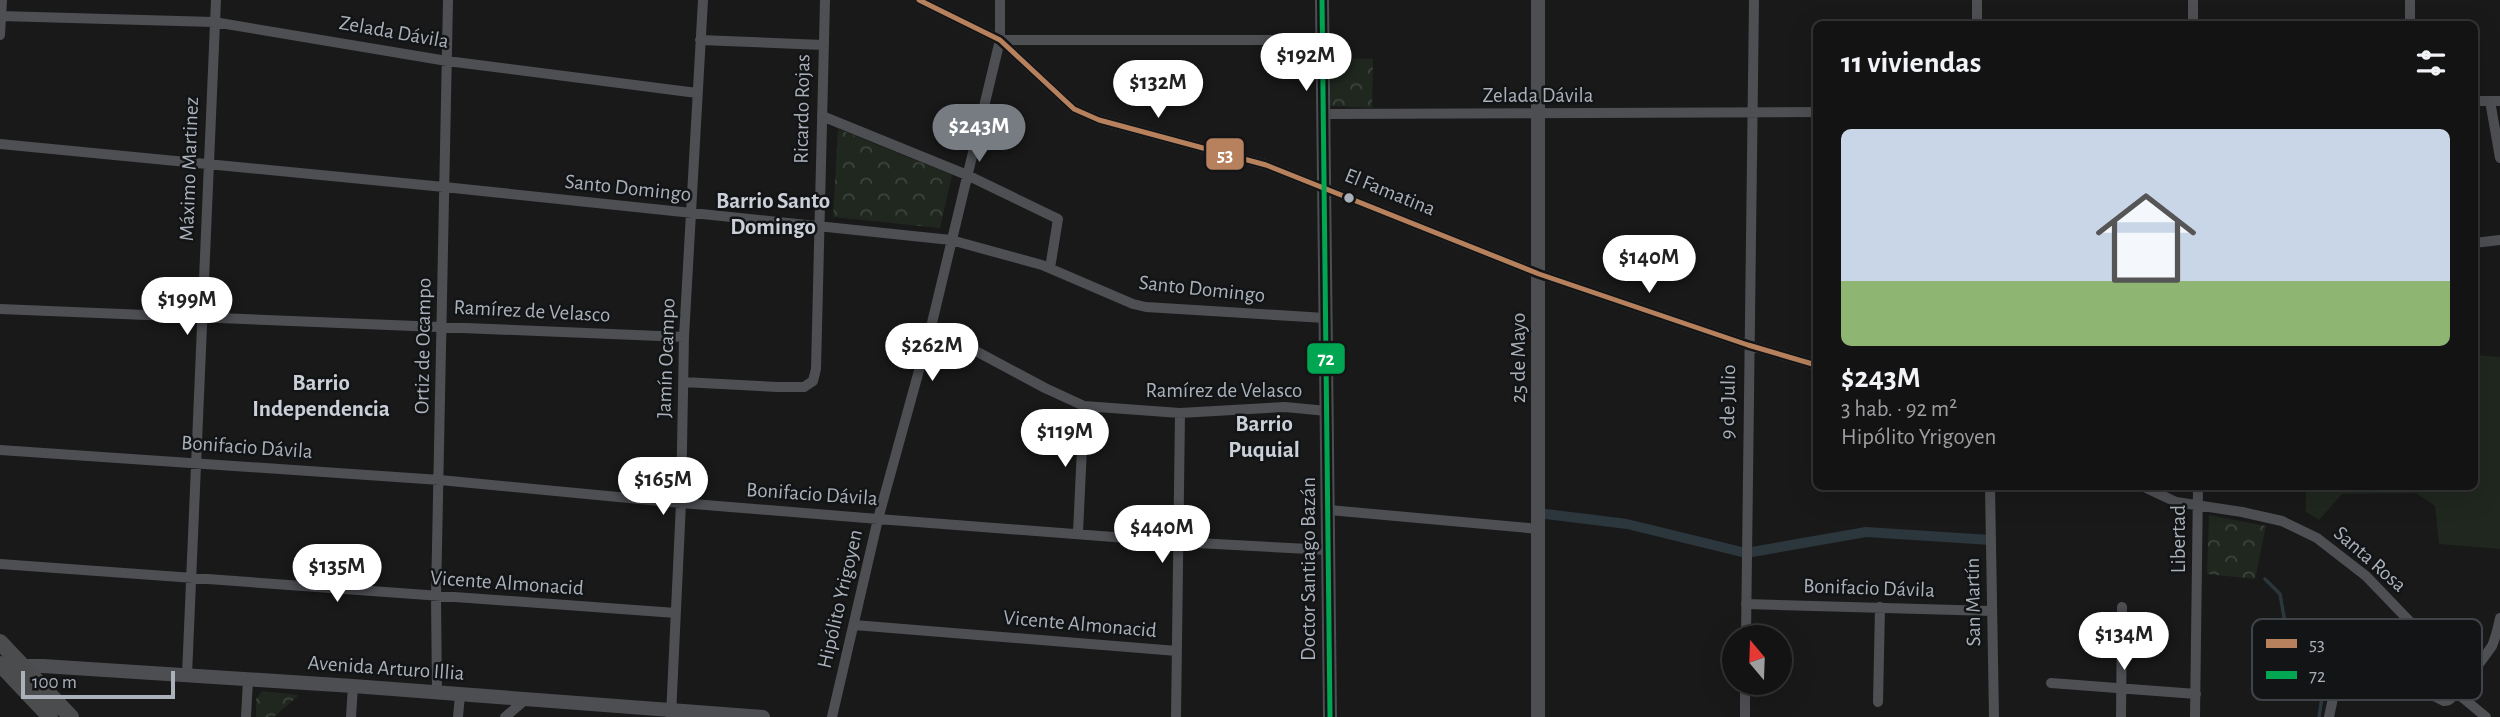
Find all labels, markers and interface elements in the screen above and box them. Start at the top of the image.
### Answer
street label: Zelada Dávila [338,12,451,52]
pin: $192M [1257,34,1355,93]
text: $192M [1277,44,1335,67]
icon: filters [2412,44,2450,82]
text: 11 viviendas [1841,48,1981,78]
street label: Ricardo Rojas [791,54,813,164]
pin: $132M [1109,60,1207,120]
text: $132M [1129,71,1187,94]
street label: Zelada Dávila [1483,85,1594,106]
street label: Máximo Martinez [176,96,202,242]
pin: $243M [930,104,1028,164]
text: $243M [949,115,1010,138]
line badge: 53 [1205,137,1245,171]
text: 53 [1217,146,1233,165]
street label: El Famatina [1342,164,1439,220]
street label: Santo Domingo [564,171,692,205]
icon: home [2083,175,2209,301]
district label: Barrio Santo Domingo [716,190,830,239]
unlabelled marker [1342,191,1356,205]
pin: $140M [1600,236,1698,295]
text: $140M [1619,246,1679,269]
street label: Santo Domingo [1138,272,1266,306]
pin: $199M [138,278,236,337]
street label: Ortiz de Ocampo [411,278,435,414]
text: $199M [157,288,217,311]
street label: Ramírez de Velasco [453,296,611,326]
street label: Jamín Ocampo [653,298,679,418]
street label: 25 de Mayo [1508,313,1529,403]
pin: $262M [883,324,981,383]
text: $262M [901,334,963,357]
line badge: 72 [1306,342,1346,375]
text: 72 [1317,350,1335,369]
text: $243M [1841,363,1921,393]
street label: 9 de Julio [1717,364,1739,440]
district label: Barrio Independencia [252,372,390,421]
street label: Ramírez de Velasco [1146,380,1302,401]
text: 3 hab. · 92 m² [1841,398,1957,421]
pin: $119M [1016,410,1114,469]
district label: Barrio Puquial [1228,413,1300,462]
text: $119M [1037,420,1093,443]
text: Hipólito Yrigoyen [1841,426,1996,449]
street label: Bonifacio Dávila [181,432,314,462]
pin: $165M [614,458,712,517]
text: $165M [634,468,692,491]
street label: Doctor Santiago Bazán [1298,477,1319,661]
street label: Bonifacio Dávila [746,479,879,509]
pin: $440M [1113,505,1211,565]
street label: Libertad [2168,505,2189,573]
text: $440M [1130,516,1194,539]
street label: Santa Rosa [2330,522,2410,596]
street label: Hipólito Yrigoyen [814,527,866,671]
pin: $135M [288,544,386,604]
text: $135M [309,555,365,578]
street label: San Martín [1962,558,1984,646]
street label: Vicente Almonacid [430,567,585,599]
street label: Bonifacio Dávila [1803,575,1935,601]
street label: Vicente Almonacid [1002,607,1158,641]
pin: $134M [2075,612,2173,672]
legend [2252,619,2482,700]
text: $134M [2095,623,2153,646]
north arrow [1722,625,1792,695]
map controls [1722,625,1792,695]
text: 53 [2309,635,2325,654]
street label: Avenida Arturo Illia [307,652,465,684]
text: 72 [2309,667,2326,686]
scale bar [21,668,175,700]
text: 100 m [32,673,77,692]

